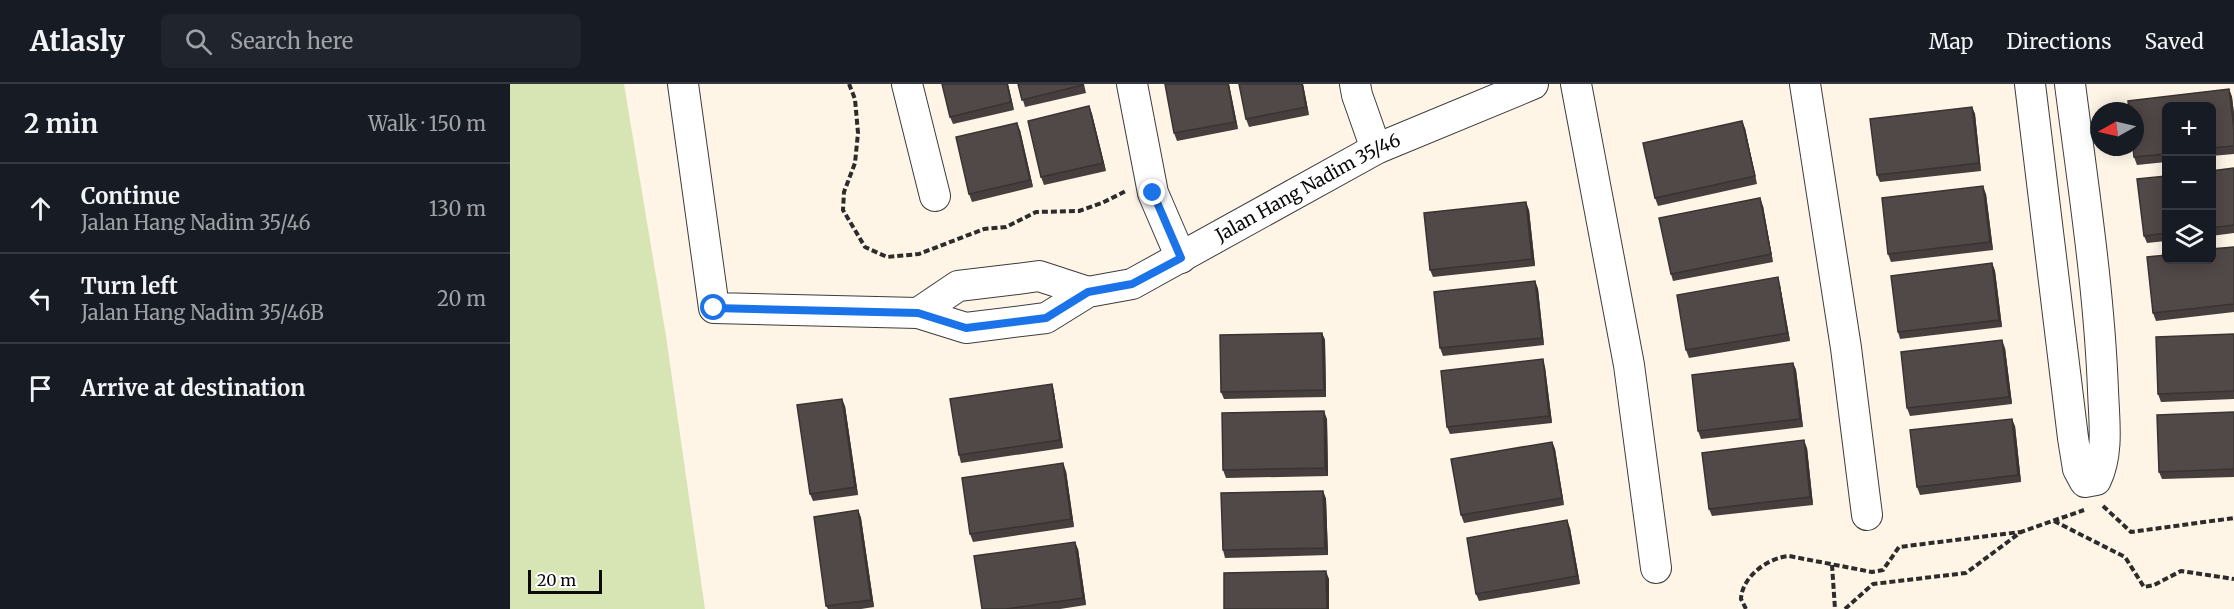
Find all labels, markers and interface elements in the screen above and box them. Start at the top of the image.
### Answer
search box [161,14,581,68]
text: Atlasly [30,23,125,59]
icon: search [182,25,215,58]
text: Search here [230,27,353,55]
text: Map [1929,28,1973,55]
text: Directions [2006,28,2111,55]
text: Saved [2144,28,2204,55]
north arrow [2090,102,2144,156]
map controls [2162,102,2216,264]
button: + [2162,102,2216,156]
text: 2 min [24,107,98,140]
text: Walk · 150 m [368,111,486,136]
street label: Jalan Hang Nadim 35/46 [1210,128,1404,247]
button: − [2162,156,2216,210]
route end [1139,179,1165,205]
text: Continue [81,182,180,210]
icon: ahead [24,192,57,225]
text: 130 m [429,196,486,221]
text: Jalan Hang Nadim 35/46 [81,210,311,235]
button: layers [2162,210,2216,264]
text: Turn left [81,272,178,300]
icon: left [24,282,57,315]
text: 20 m [437,286,486,311]
route start [700,294,726,320]
text: Jalan Hang Nadim 35/46B [81,300,324,325]
icon: arrive [24,372,57,405]
text: Arrive at destination [81,374,305,402]
scale bar [528,567,602,594]
text: 20 m [537,570,576,590]

